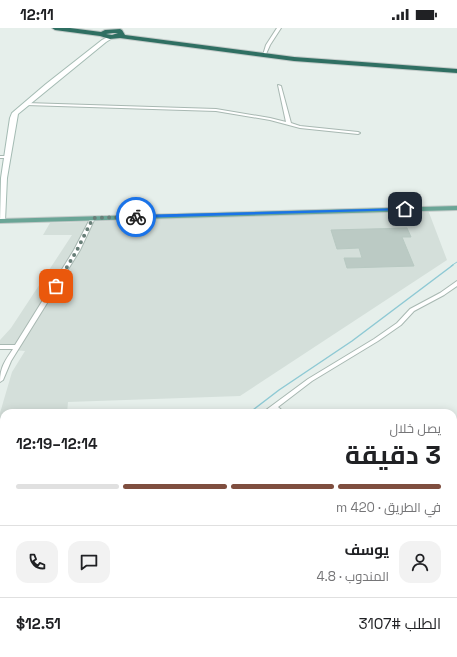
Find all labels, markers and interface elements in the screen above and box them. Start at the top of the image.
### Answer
text: 12:11 [20,5,54,24]
pin [388,192,422,226]
courier [116,197,156,237]
icon: home [394,198,416,220]
icon: bike [125,206,147,228]
pin [39,269,73,303]
icon: bag [45,275,67,297]
text: يصل خلال [389,420,441,437]
text: 12:14–12:19 [16,434,97,453]
text: 3 دقيقة [345,438,441,472]
text: في الطريق · 420 m [336,499,441,516]
text: يوسف [344,540,389,559]
button: phone [16,541,58,583]
button: chat [68,541,110,583]
button: person [399,541,441,583]
text: المندوب · 4.8 [316,568,389,585]
text: $12.51 [16,614,61,633]
text: الطلب #3107 [359,614,441,633]

